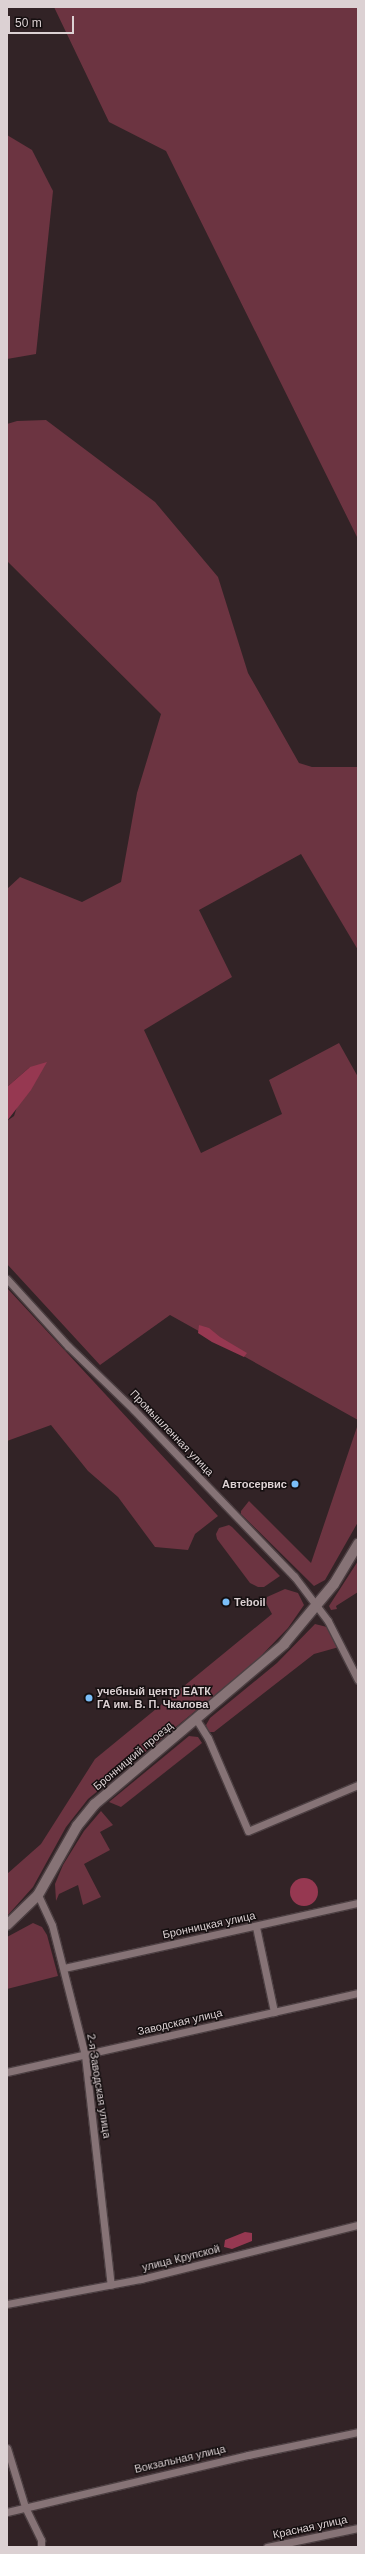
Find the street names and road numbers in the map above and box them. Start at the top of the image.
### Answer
street label: Промышленная улица [127,1387,217,1479]
street label: Бронницкий проезд [91,1719,175,1793]
street label: Бронницкая улица [161,1909,257,1941]
street label: Заводская улица [136,2006,224,2038]
street label: 2-я Заводская улица [84,2033,114,2139]
street label: улица Крупской [141,2242,221,2274]
street label: Вокзальная улица [133,2442,227,2476]
street label: Красная улица [272,2513,348,2541]

